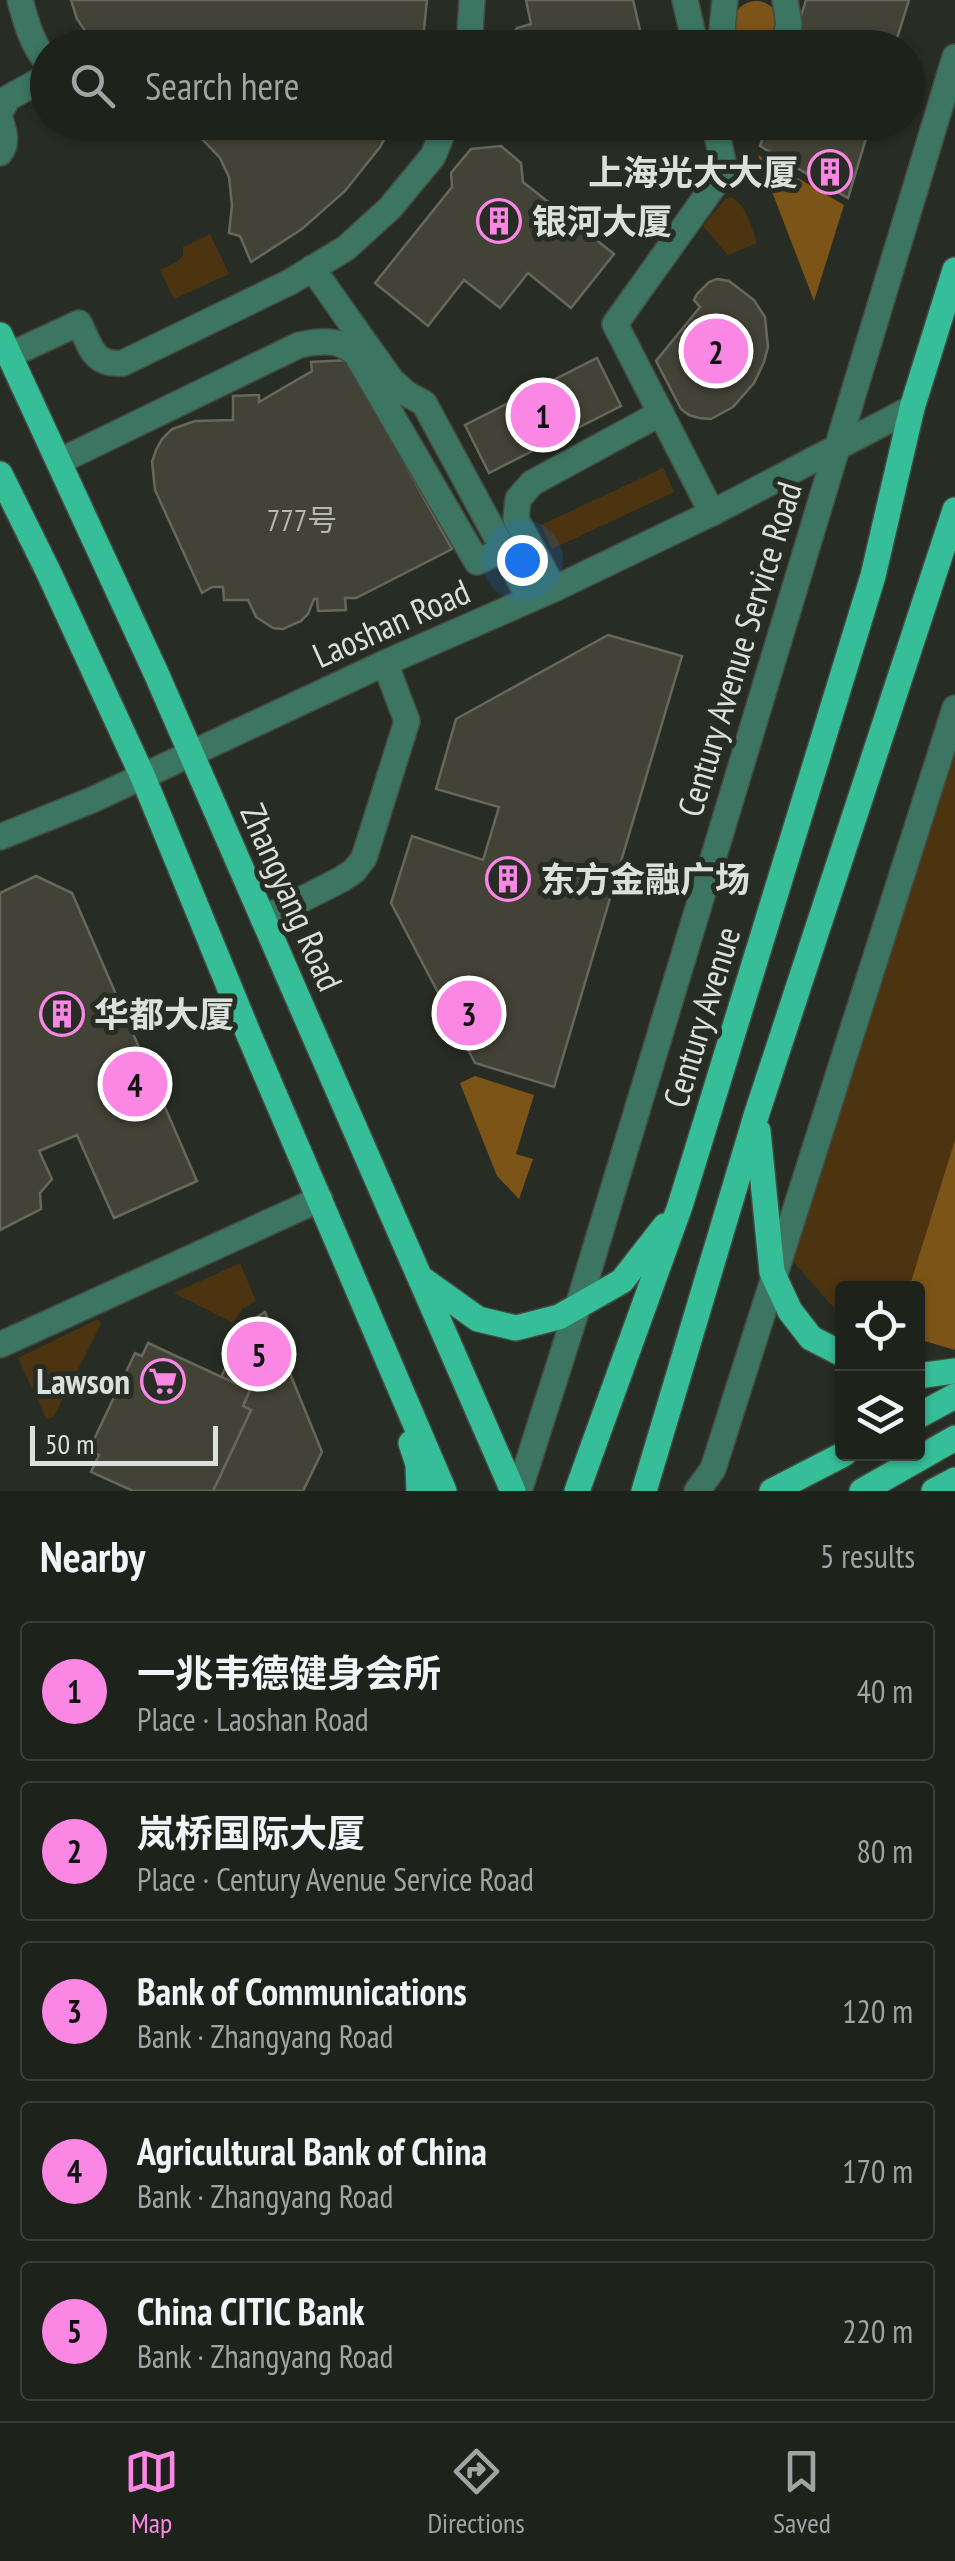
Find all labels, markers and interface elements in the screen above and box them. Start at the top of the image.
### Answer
search box [30,30,925,140]
icon: search [65,58,120,113]
text: Search here [145,61,299,110]
place label: 上海光大大厦 [588,149,798,195]
building icon: 上海光大大厦 [807,149,853,195]
building icon: 银河大厦 [476,198,522,244]
place label: 银河大厦 [532,198,672,244]
pin: 2 [684,314,748,388]
pin: 1 [510,378,576,452]
street label: Century Avenue Service Road [666,476,812,822]
house number: 777号 [267,500,337,539]
your location [497,535,548,586]
street label: Laoshan Road [305,568,477,678]
street label: Zhangyang Road [230,796,354,998]
building icon: 东方金融广场 [485,856,531,902]
place label: 东方金融广场 [540,856,750,902]
street label: Century Avenue [652,921,750,1113]
pin: 3 [436,976,502,1050]
building icon: 华都大厦 [39,991,85,1037]
place label: 华都大厦 [94,991,234,1037]
pin: 4 [102,1046,168,1122]
map controls [835,1281,925,1461]
button: locate [835,1281,925,1371]
pin: 5 [226,1316,292,1392]
place label: Lawson [36,1358,130,1404]
supermarket icon: Lawson [140,1358,186,1404]
button: layers [835,1371,925,1461]
scale bar [30,1421,218,1466]
text: 50 m [45,1425,94,1462]
text: Nearby [40,1529,145,1584]
text: 5 results [820,1535,915,1577]
text: 一兆韦德健身会所 [137,1648,441,1697]
text: 1 [67,1670,82,1712]
text: 40 m [857,1670,913,1712]
text: Place · Laoshan Road [137,1698,369,1740]
text: 岚桥国际大厦 [137,1808,365,1857]
text: 2 [67,1830,82,1872]
text: 80 m [857,1830,913,1872]
text: Place · Century Avenue Service Road [137,1858,534,1900]
text: Bank of Communications [137,1966,467,2015]
text: 3 [67,1990,82,2032]
text: 120 m [842,1990,913,2032]
text: Bank · Zhangyang Road [137,2015,393,2057]
text: Agricultural Bank of China [137,2126,487,2175]
text: 4 [67,2150,82,2192]
text: 170 m [842,2150,913,2192]
text: Bank · Zhangyang Road [137,2175,393,2217]
text: China CITIC Bank [137,2286,364,2335]
text: 5 [67,2310,82,2352]
text: 220 m [842,2310,913,2352]
text: Bank · Zhangyang Road [137,2335,393,2377]
tab: Map [124,2444,179,2541]
tab: Directions [427,2444,525,2541]
tab: Saved [773,2444,831,2541]

